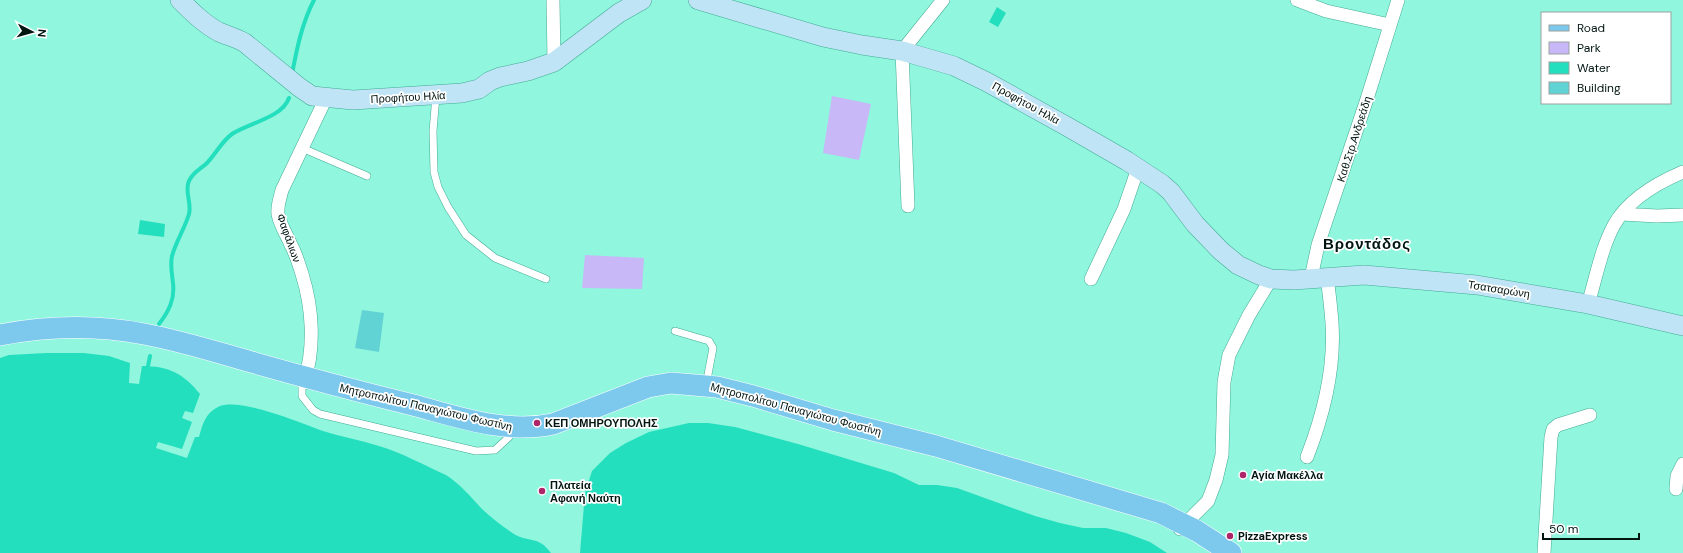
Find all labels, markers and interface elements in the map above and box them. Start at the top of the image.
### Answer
north arrow [12,12,52,52]
legend [1541,12,1671,104]
text: Road [1577,20,1605,36]
text: N [35,28,49,38]
text: Park [1577,40,1601,56]
text: Water [1577,60,1611,76]
street label: Προφήτου Ηλία [990,79,1063,128]
text: Building [1577,80,1621,96]
street label: Προφήτου Ηλία [370,88,446,106]
street label: Καθ.Στρ.Ανδρεάδη [1334,94,1374,184]
street label: Φαφάλιων [274,212,304,265]
district label: Βροντάδος [1323,234,1411,254]
street label: Τσατσαρώνη [1467,277,1531,301]
street label: Μητροπολίτου Παναγιώτου Φωστίνη [709,379,883,439]
street label: Μητροπολίτου Παναγιώτου Φωστίνη [338,380,514,434]
place label: ΚΕΠ ΟΜΗΡΟΥΠΟΛΗΣ [545,416,658,430]
marker: ΚΕΠ ΟΜΗΡΟΥΠΟΛΗΣ [532,418,542,428]
place label: Αγία Μακέλλα [1251,468,1323,482]
marker: Αγία Μακέλλα [1238,470,1248,480]
place label: Πλατεία Αφανή Ναύτη [550,478,621,505]
marker: Πλατεία Αφανή Ναύτη [537,486,547,496]
scale bar [1543,515,1639,541]
text: 50 m [1549,521,1578,537]
place label: PizzaExpress [1238,529,1308,543]
marker: PizzaExpress [1225,531,1235,541]

